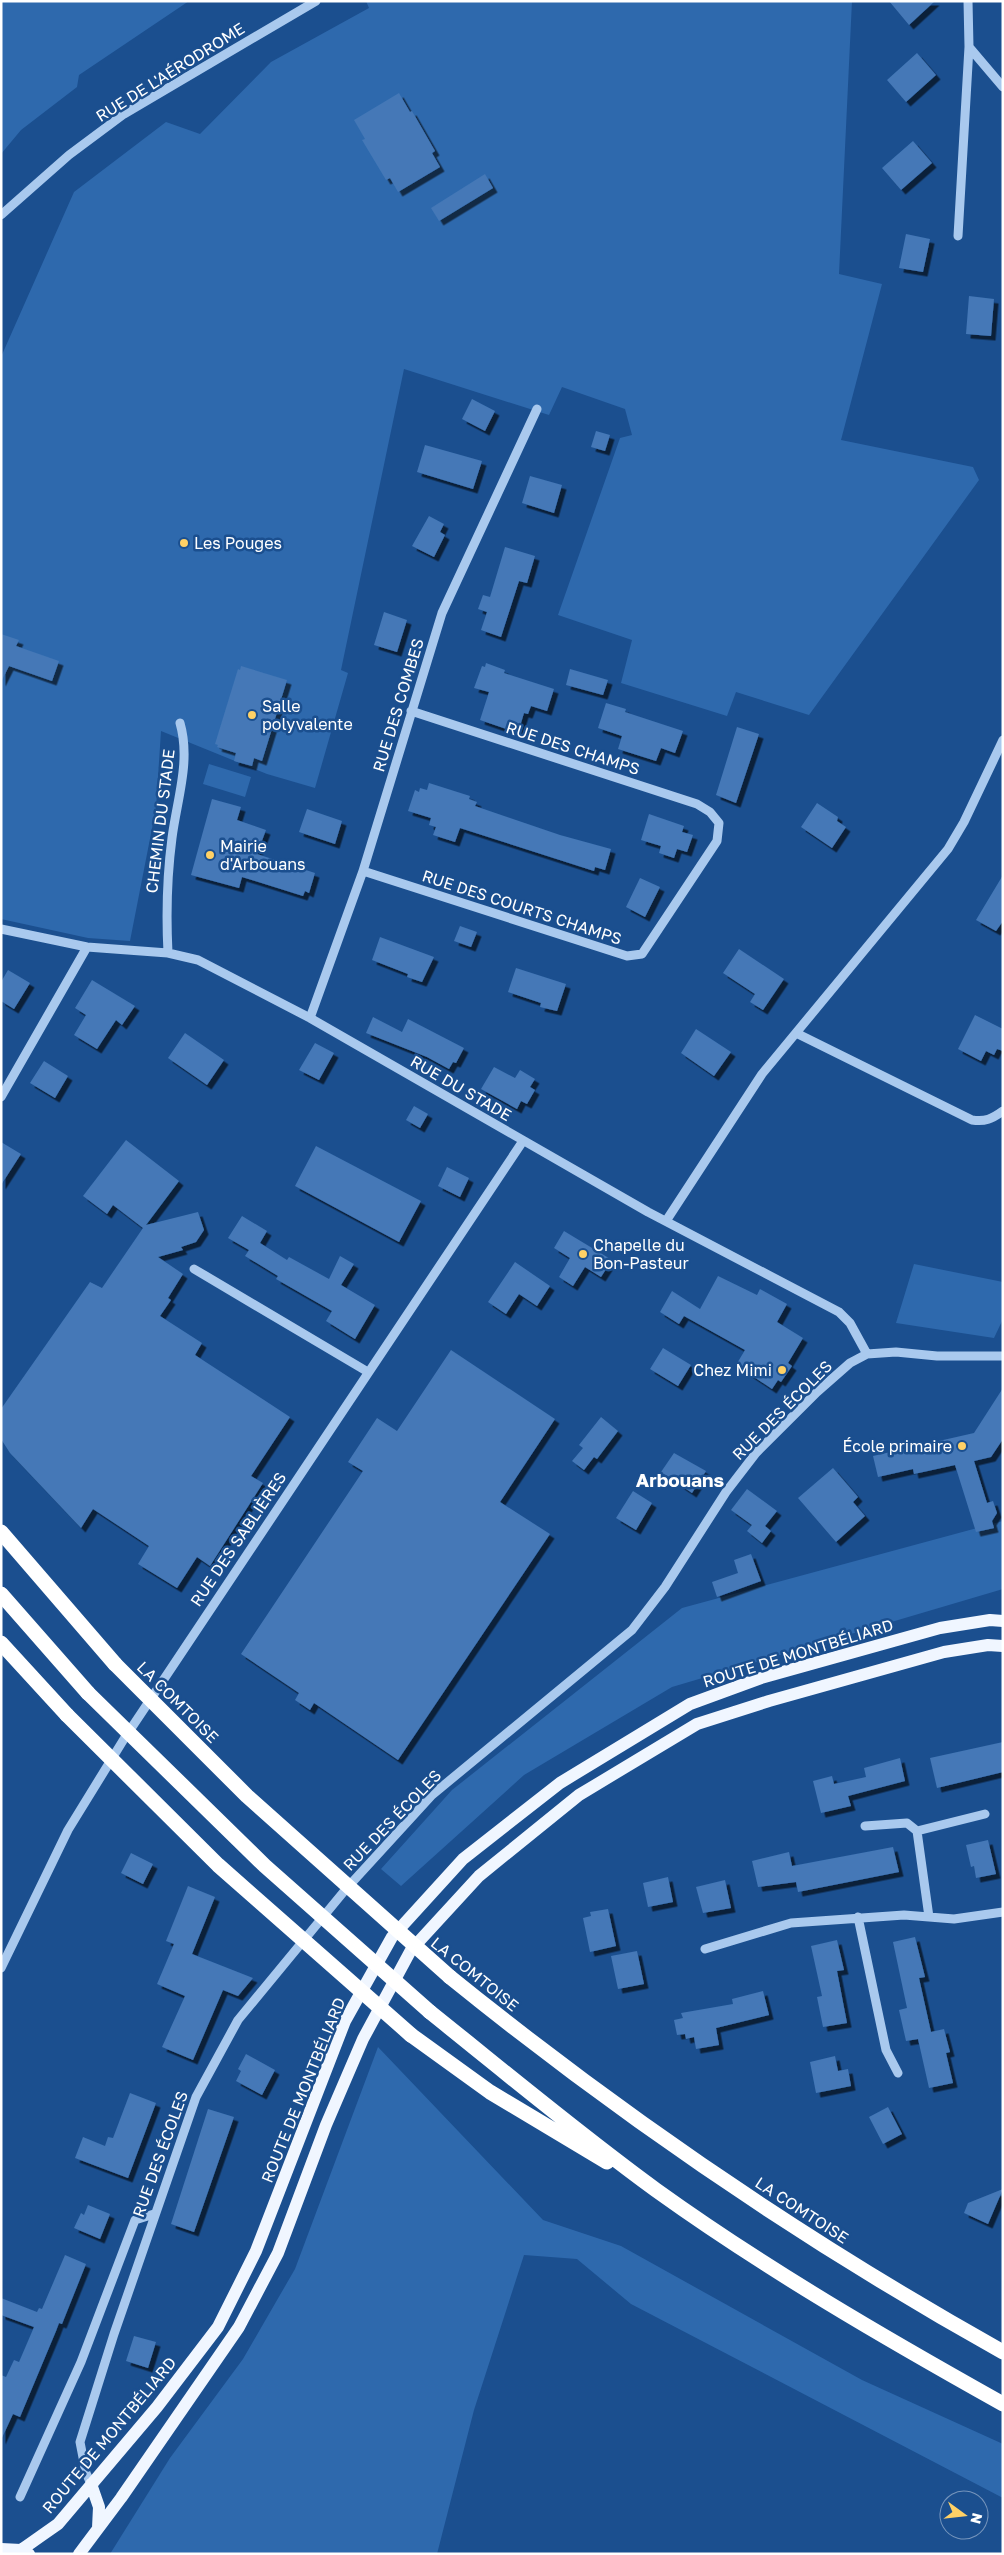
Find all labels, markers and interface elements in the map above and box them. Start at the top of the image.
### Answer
street label: RUE DE L'AÉRODROME [92,18,248,126]
place label: Les Pouges [194,533,282,553]
marker: Les Pouges [178,537,190,549]
street label: RUE DES COMBES [368,636,428,774]
place label: Salle polyvalente [262,696,353,734]
marker: Salle polyvalente [246,709,258,721]
street label: RUE DES CHAMPS [504,717,642,779]
street label: CHEMIN DU STADE [141,748,179,894]
place label: Mairie d'Arbouans [220,836,306,874]
marker: Mairie d'Arbouans [204,849,216,861]
street label: RUE DES COURTS CHAMPS [420,865,624,949]
street label: RUE DU STADE [407,1051,515,1125]
place label: Chapelle du Bon-Pasteur [593,1235,689,1273]
marker: Chapelle du Bon-Pasteur [577,1248,589,1260]
street label: RUE DES ÉCOLES [728,1356,836,1464]
place label: Chez Mimi [693,1360,772,1380]
marker: Chez Mimi [776,1364,788,1376]
place label: École primaire [843,1436,952,1456]
marker: École primaire [956,1440,968,1452]
street label: RUE DES SABLIÈRES [186,1468,290,1610]
district label: Arbouans [636,1468,725,1491]
street label: ROUTE DE MONTBÉLIARD [700,1614,896,1692]
street label: LA COMTOISE [133,1657,223,1747]
street label: RUE DES ÉCOLES [339,1765,445,1875]
street label: LA COMTOISE [427,1932,523,2016]
street label: ROUTE DE MONTBÉLIARD [257,1994,349,2186]
street label: RUE DES ÉCOLES [128,2088,192,2220]
street label: LA COMTOISE [752,2172,852,2248]
street label: ROUTE DE MONTBÉLIARD [38,2353,180,2517]
north arrow [939,2490,989,2540]
text: N [967,2511,987,2526]

